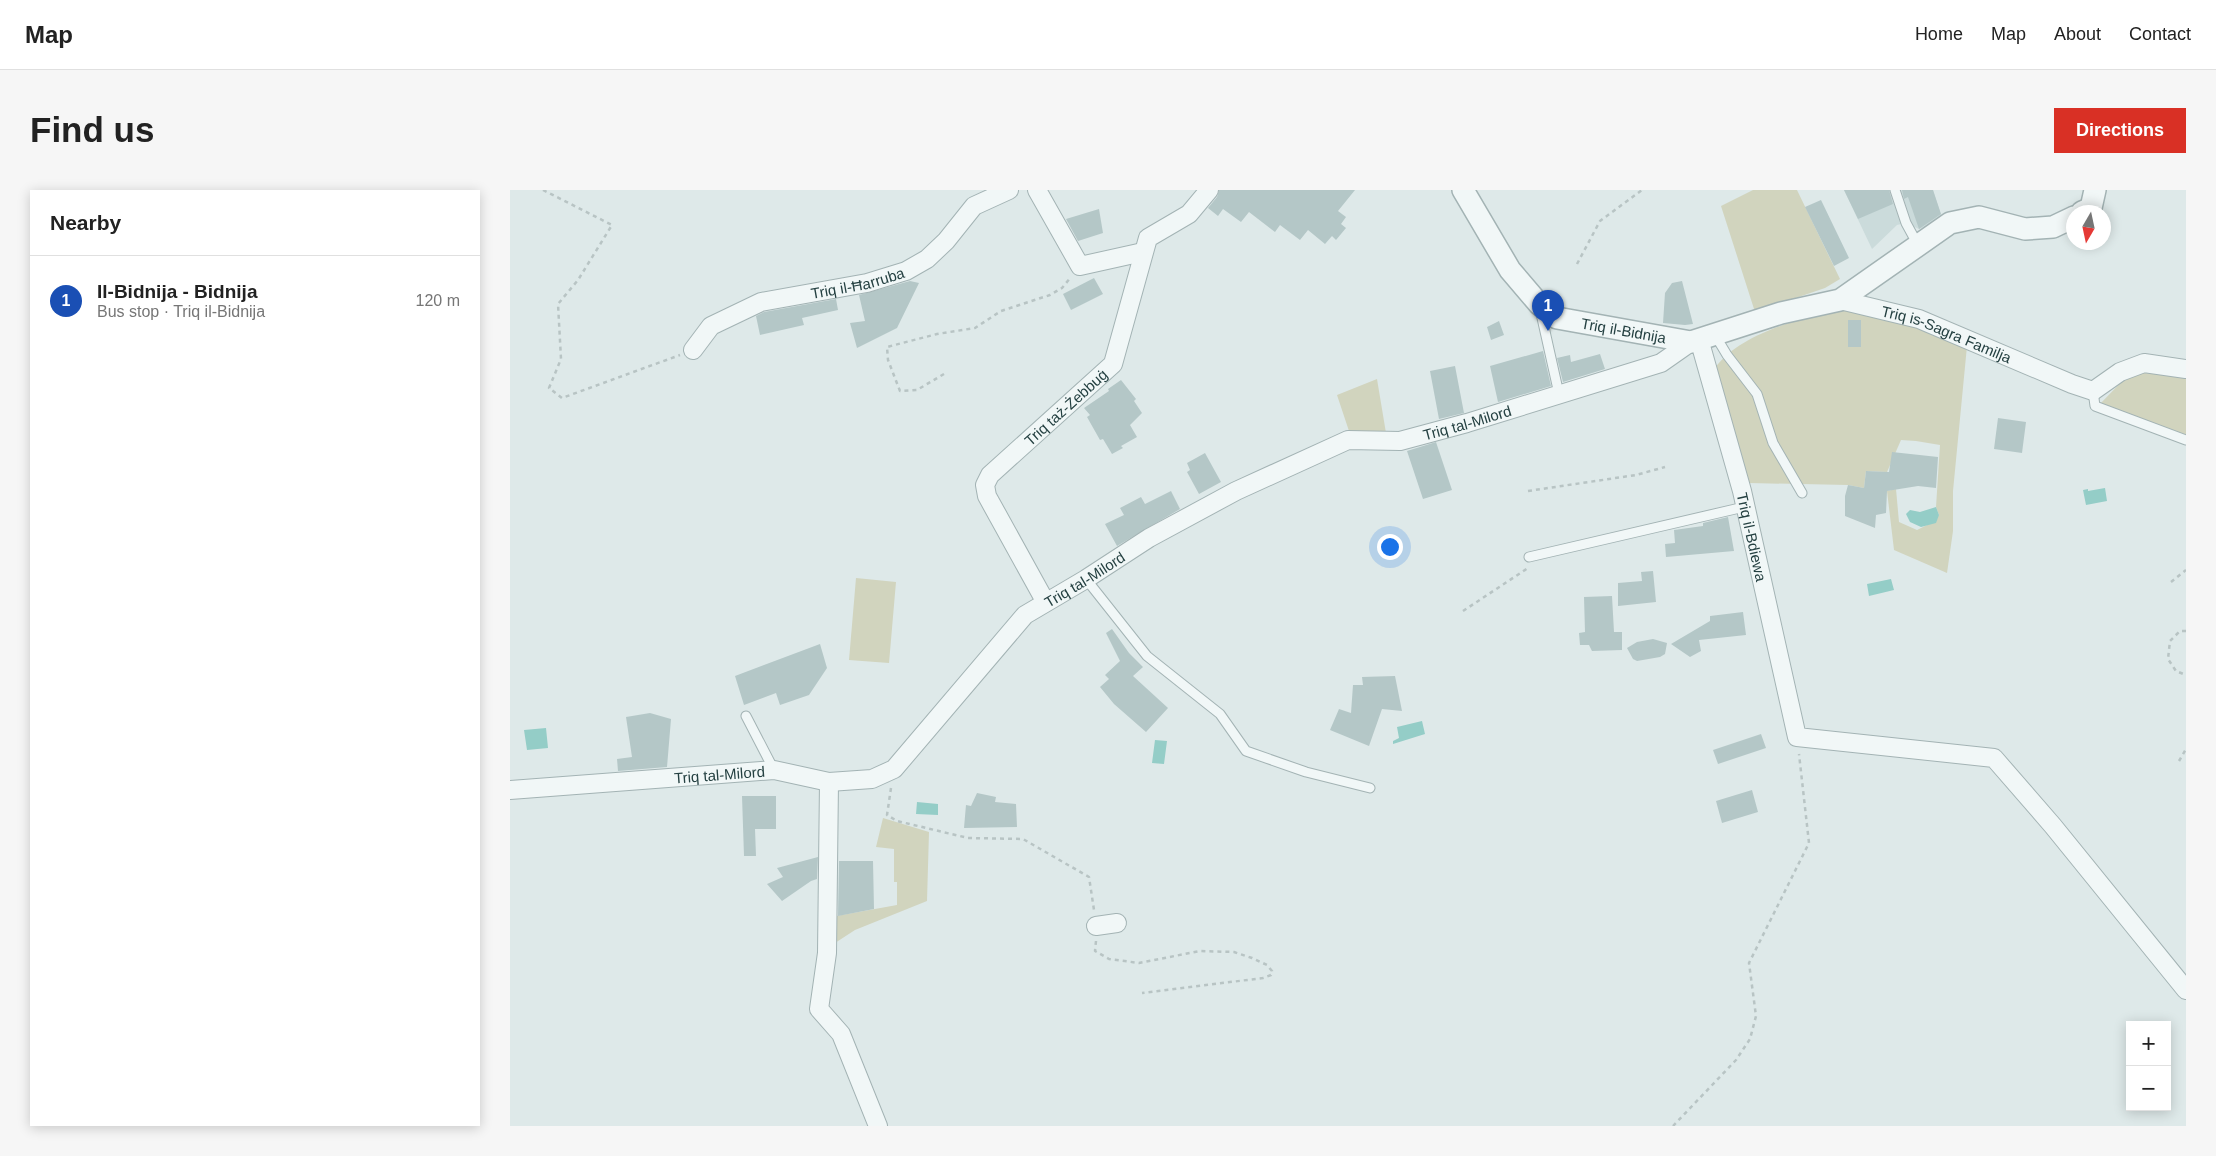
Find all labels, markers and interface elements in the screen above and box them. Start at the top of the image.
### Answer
text: Map [25,21,73,48]
text: Home [1915,24,1963,44]
text: Map [1991,24,2026,44]
text: About [2054,24,2101,44]
text: Contact [2129,24,2191,44]
button: Directions [2054,108,2186,153]
text: Find us [30,110,154,149]
north arrow [2066,205,2111,250]
text: Nearby [50,211,121,234]
street label: Triq il-Ħarruba [810,263,907,301]
text: Il-Bidnija - Bidnija [97,281,257,302]
pin: 1 [1532,290,1564,331]
text: 1 [62,292,70,309]
text: 120 m [416,292,460,309]
street label: Triq is-Sagra Familja [1880,302,2015,366]
text: Bus stop · Triq il-Bidnija [97,303,265,320]
street label: Triq il-Bidnija [1580,314,1668,346]
street label: Triq taż-Żebbuġ [1021,365,1110,448]
street label: Triq tal-Milord [1421,401,1513,443]
street label: Triq il-Bdiewa [1734,491,1771,584]
your location [1377,534,1403,560]
street label: Triq tal-Milord [1041,548,1128,610]
street label: Triq tal-Milord [673,762,766,786]
map controls [2126,1021,2171,1111]
button: + [2126,1021,2171,1066]
button: − [2126,1066,2171,1111]

